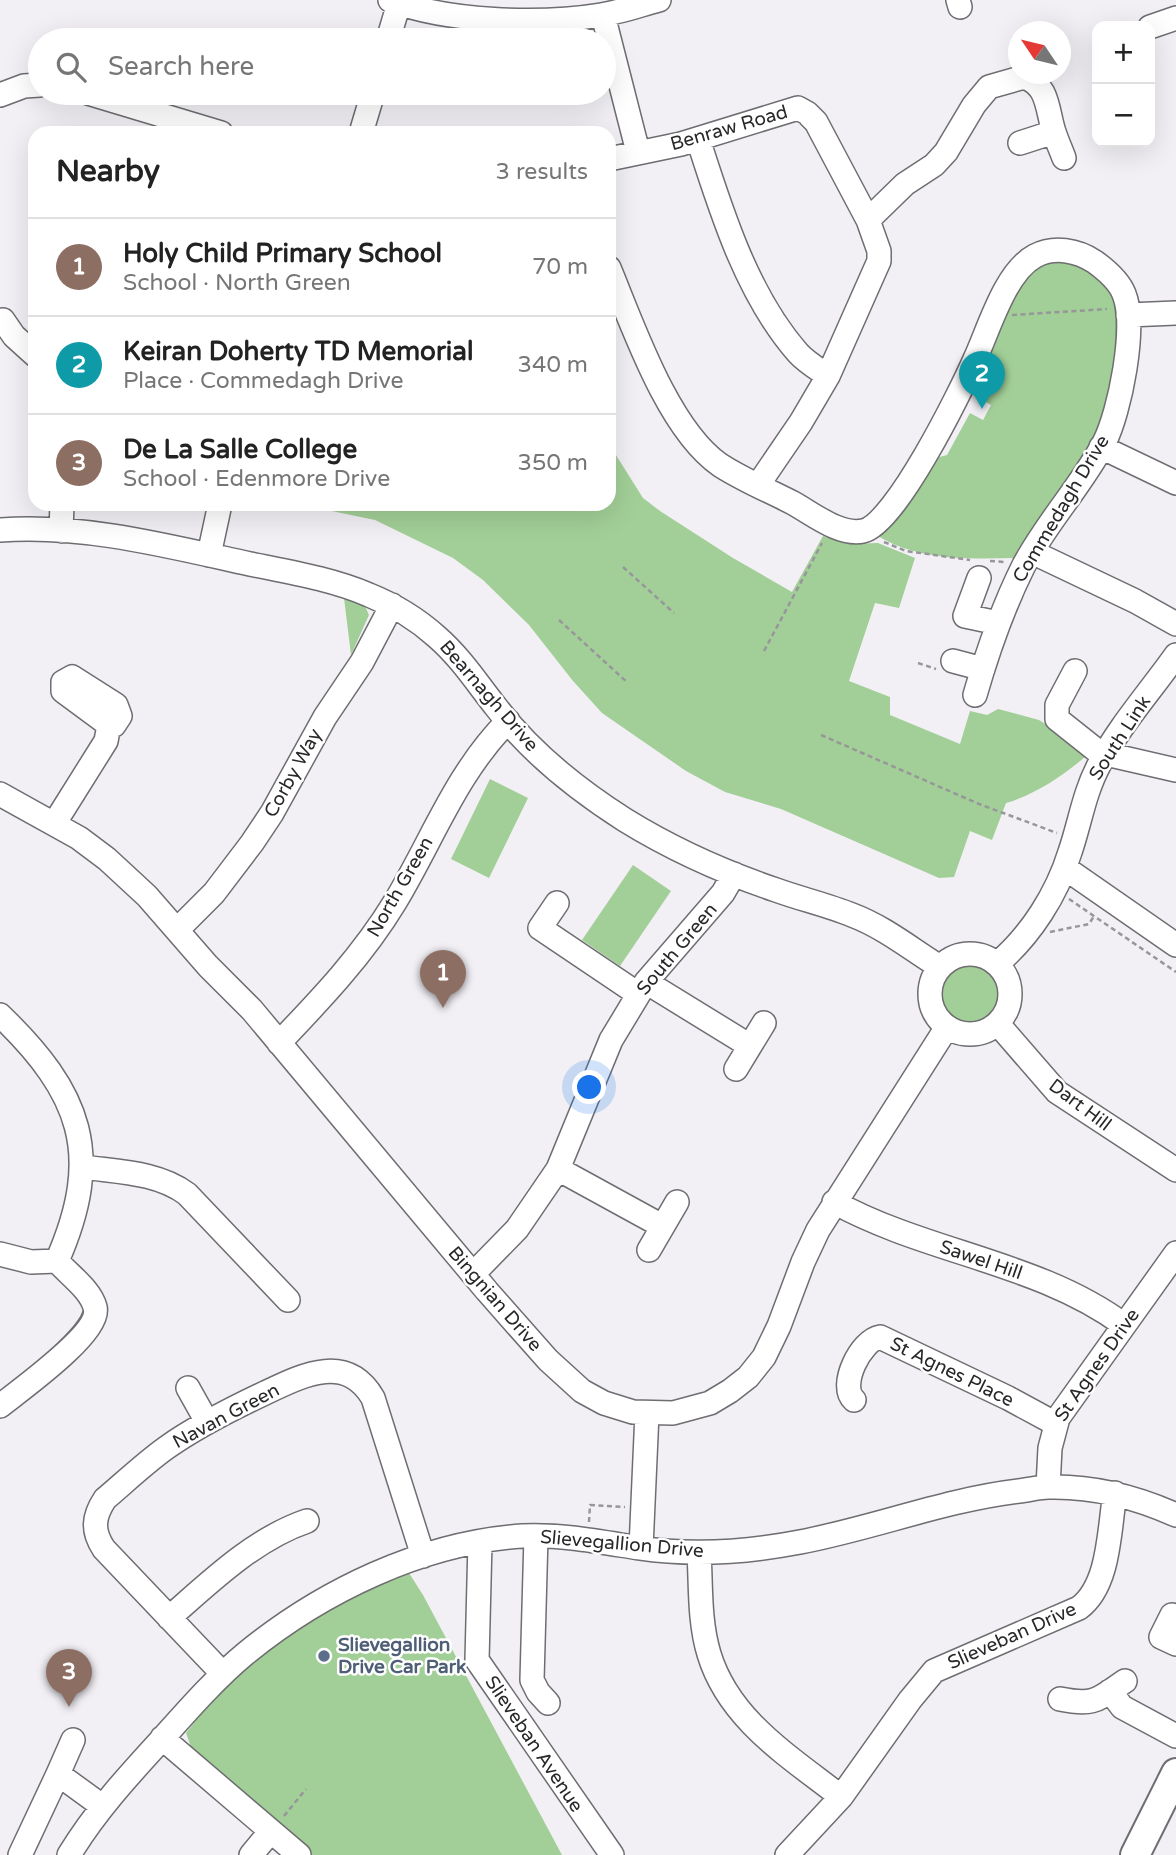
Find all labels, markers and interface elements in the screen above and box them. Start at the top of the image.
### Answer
north arrow [1008,21,1071,84]
map controls [1092,21,1155,147]
button: + [1092,21,1155,84]
search box [28,28,616,105]
icon: search [52,48,90,86]
text: Search here [108,51,254,82]
button: − [1092,84,1155,147]
street label: Benraw Road [668,101,790,155]
text: Nearby [56,153,160,190]
text: 3 results [495,158,588,186]
text: Holy Child Primary School [123,238,442,269]
text: 1 [72,253,86,281]
text: 70 m [532,253,588,281]
text: School · North Green [123,269,351,297]
text: Keiran Doherty TD Memorial [123,336,473,367]
text: 2 [72,351,86,379]
text: 340 m [518,351,588,379]
pin: 2 [959,351,1005,409]
text: Place · Commedagh Drive [123,367,404,395]
street label: Commedagh Drive [1008,431,1114,587]
text: De La Salle College [123,434,357,465]
text: 3 [72,449,86,477]
text: 350 m [518,449,588,477]
text: School · Edenmore Drive [123,465,390,493]
street label: Bearnagh Drive [435,636,543,756]
street label: South Link [1085,692,1155,784]
street label: Corby Way [260,725,326,821]
street label: North Green [362,833,438,941]
street label: South Green [632,899,722,999]
pin: 1 [420,950,466,1008]
your location [572,1070,606,1104]
street label: Dart Hill [1044,1074,1116,1136]
street label: Sawel Hill [937,1236,1025,1284]
street label: Bingnian Drive [444,1242,546,1356]
street label: St Agnes Drive [1050,1304,1144,1426]
street label: St Agnes Place [887,1333,1017,1411]
street label: Navan Green [169,1379,283,1453]
street label: Slievegallion Drive [539,1526,705,1562]
street label: Slieveban Drive [944,1598,1080,1674]
place label: Slievegallion Drive Car Park [338,1634,467,1678]
marker: Slievegallion Drive Car Park [316,1648,332,1664]
pin: 3 [46,1649,92,1707]
street label: Slieveban Avenue [480,1672,588,1816]

